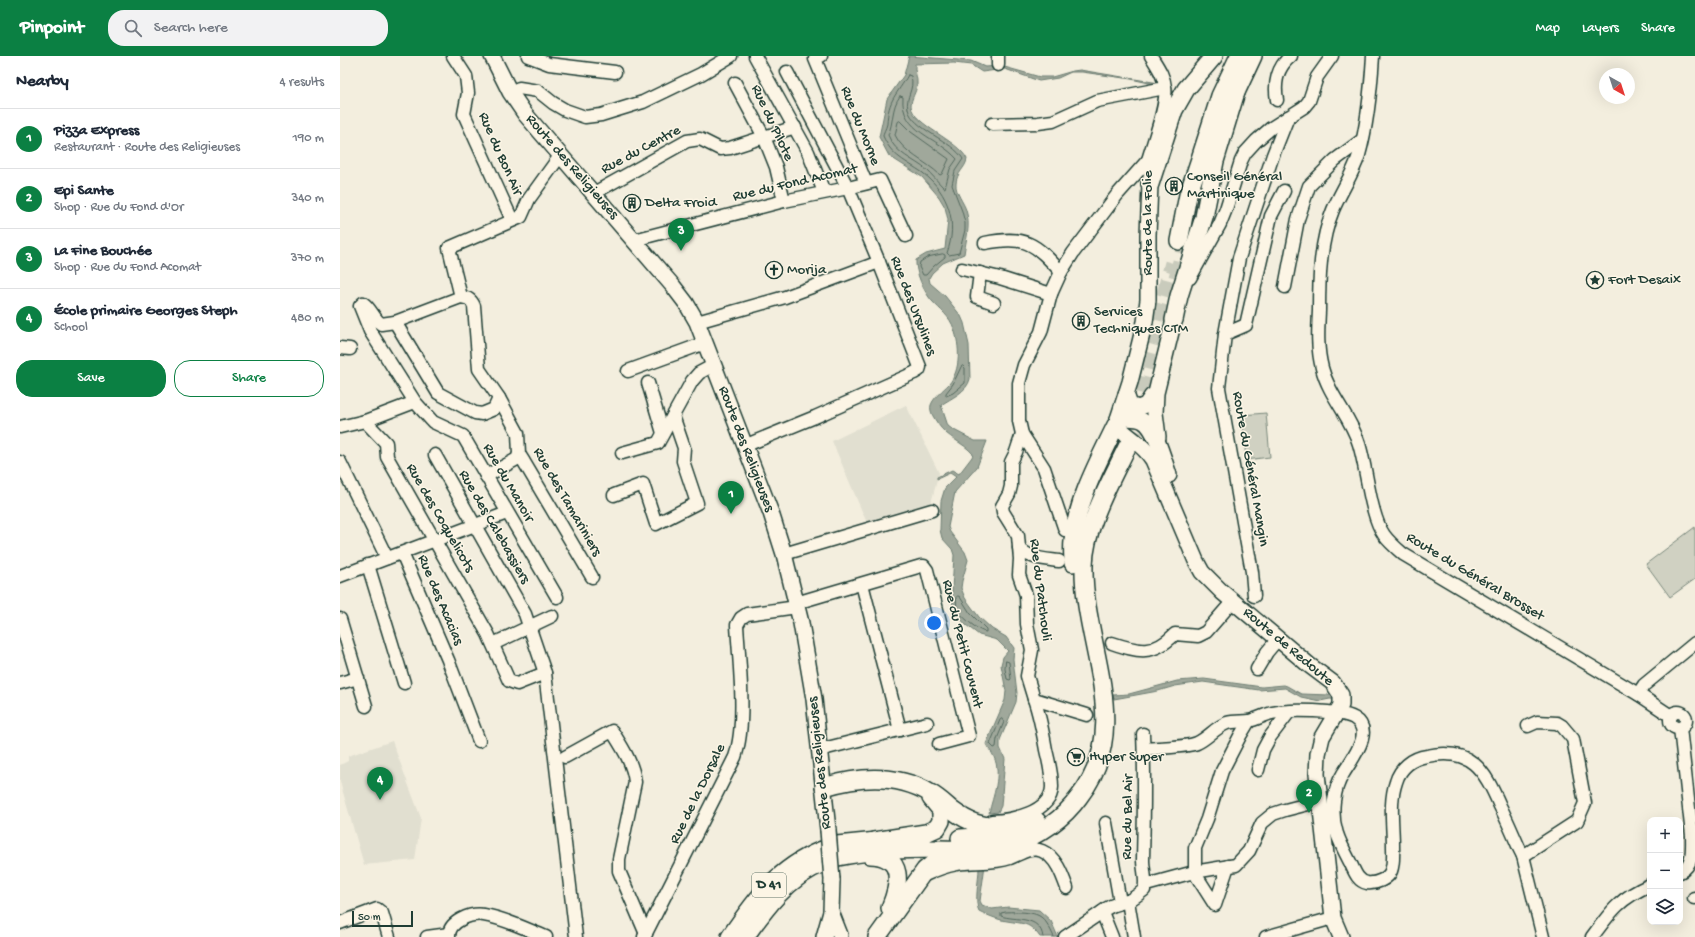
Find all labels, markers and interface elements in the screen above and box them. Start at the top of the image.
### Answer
search box [108,10,388,46]
text: Pinpoint [20,17,84,40]
icon: search [122,17,144,39]
text: Search here [154,19,228,37]
text: Map [1536,20,1560,37]
text: Layers [1582,20,1619,37]
text: Share [1641,20,1675,37]
north arrow [1599,68,1635,104]
text: Nearby [16,72,69,92]
text: 4 results [280,75,324,90]
street label: Rue du Pilote [747,82,798,164]
street label: Rue du Morne [836,84,884,169]
street label: Rue du Bon Air [474,110,527,200]
street label: Route des Religieuses [522,111,623,224]
street label: Rue du Centre [598,121,684,179]
text: Pizza Express [54,122,139,140]
text: 1 [26,131,32,146]
text: 190 m [293,131,324,146]
text: Restaurant · Route des Religieuses [54,140,240,155]
street label: Rue du Fond Acomat [731,159,861,206]
place label: Conseil Général Martinique [1187,168,1282,203]
street label: Route de la Folie [1139,170,1157,276]
building icon: Conseil Général Martinique [1164,176,1184,196]
text: Epi Sante [54,182,114,200]
text: 2 [26,191,32,206]
text: 340 m [291,191,324,206]
building icon: Delta Froid [622,193,642,213]
place label: Delta Froid [644,194,718,212]
text: Shop · Rue du Fond d'Or [54,200,184,215]
pin: 3 [668,218,694,251]
text: La Fine Bouchée [54,242,152,260]
text: 3 [26,251,32,266]
text: 370 m [291,251,324,266]
street label: Rue des Ursulines [886,254,940,359]
text: Shop · Rue du Fond Acomat [54,260,201,275]
church icon: Morija [764,260,784,280]
place label: Morija [787,261,827,279]
place icon: Fort Desaix [1585,270,1605,290]
place label: Fort Desaix [1607,271,1681,289]
text: École primaire Georges Steph [54,302,238,320]
place label: Services Techniques CTM [1093,303,1189,338]
text: 4 [26,311,32,326]
text: 480 m [291,311,324,326]
building icon: Services Techniques CTM [1071,311,1091,331]
text: School [54,320,88,335]
button: Save [16,360,166,397]
button: Share [174,360,324,397]
street label: Route des Religieuses [714,384,778,515]
street label: Route du Général Mangin [1228,390,1272,548]
street label: Rue du Manoir [478,440,539,527]
street label: Rue des Tamariniers [529,445,606,560]
street label: Rue des Coquelicots [402,460,479,576]
street label: Rue des Calebassiers [454,467,534,588]
pin: 1 [718,481,744,514]
street label: Route du Général Brosset [1403,529,1549,626]
street label: Rue du Patchouli [1025,538,1055,642]
street label: Rue des Acacias [413,552,467,648]
street label: Rue du Petit Couvent [937,578,987,712]
street label: Route de Redoute [1239,604,1337,690]
your location [924,613,944,633]
street label: Route des Religieuses [804,695,836,830]
street label: Rue de la Dorsale [666,741,730,847]
supermarket icon: Hyper Super [1066,747,1086,767]
place label: Hyper Super [1089,748,1165,766]
pin: 4 [367,767,393,800]
street label: Rue du Bel Air [1118,773,1138,860]
pin: 2 [1296,780,1322,813]
map controls [1647,817,1683,925]
button: + [1647,817,1683,853]
button: − [1647,853,1683,889]
road number: D 41 [752,873,786,897]
button: layers [1647,889,1683,925]
scale bar [352,909,413,928]
text: 50 m [358,912,380,924]

